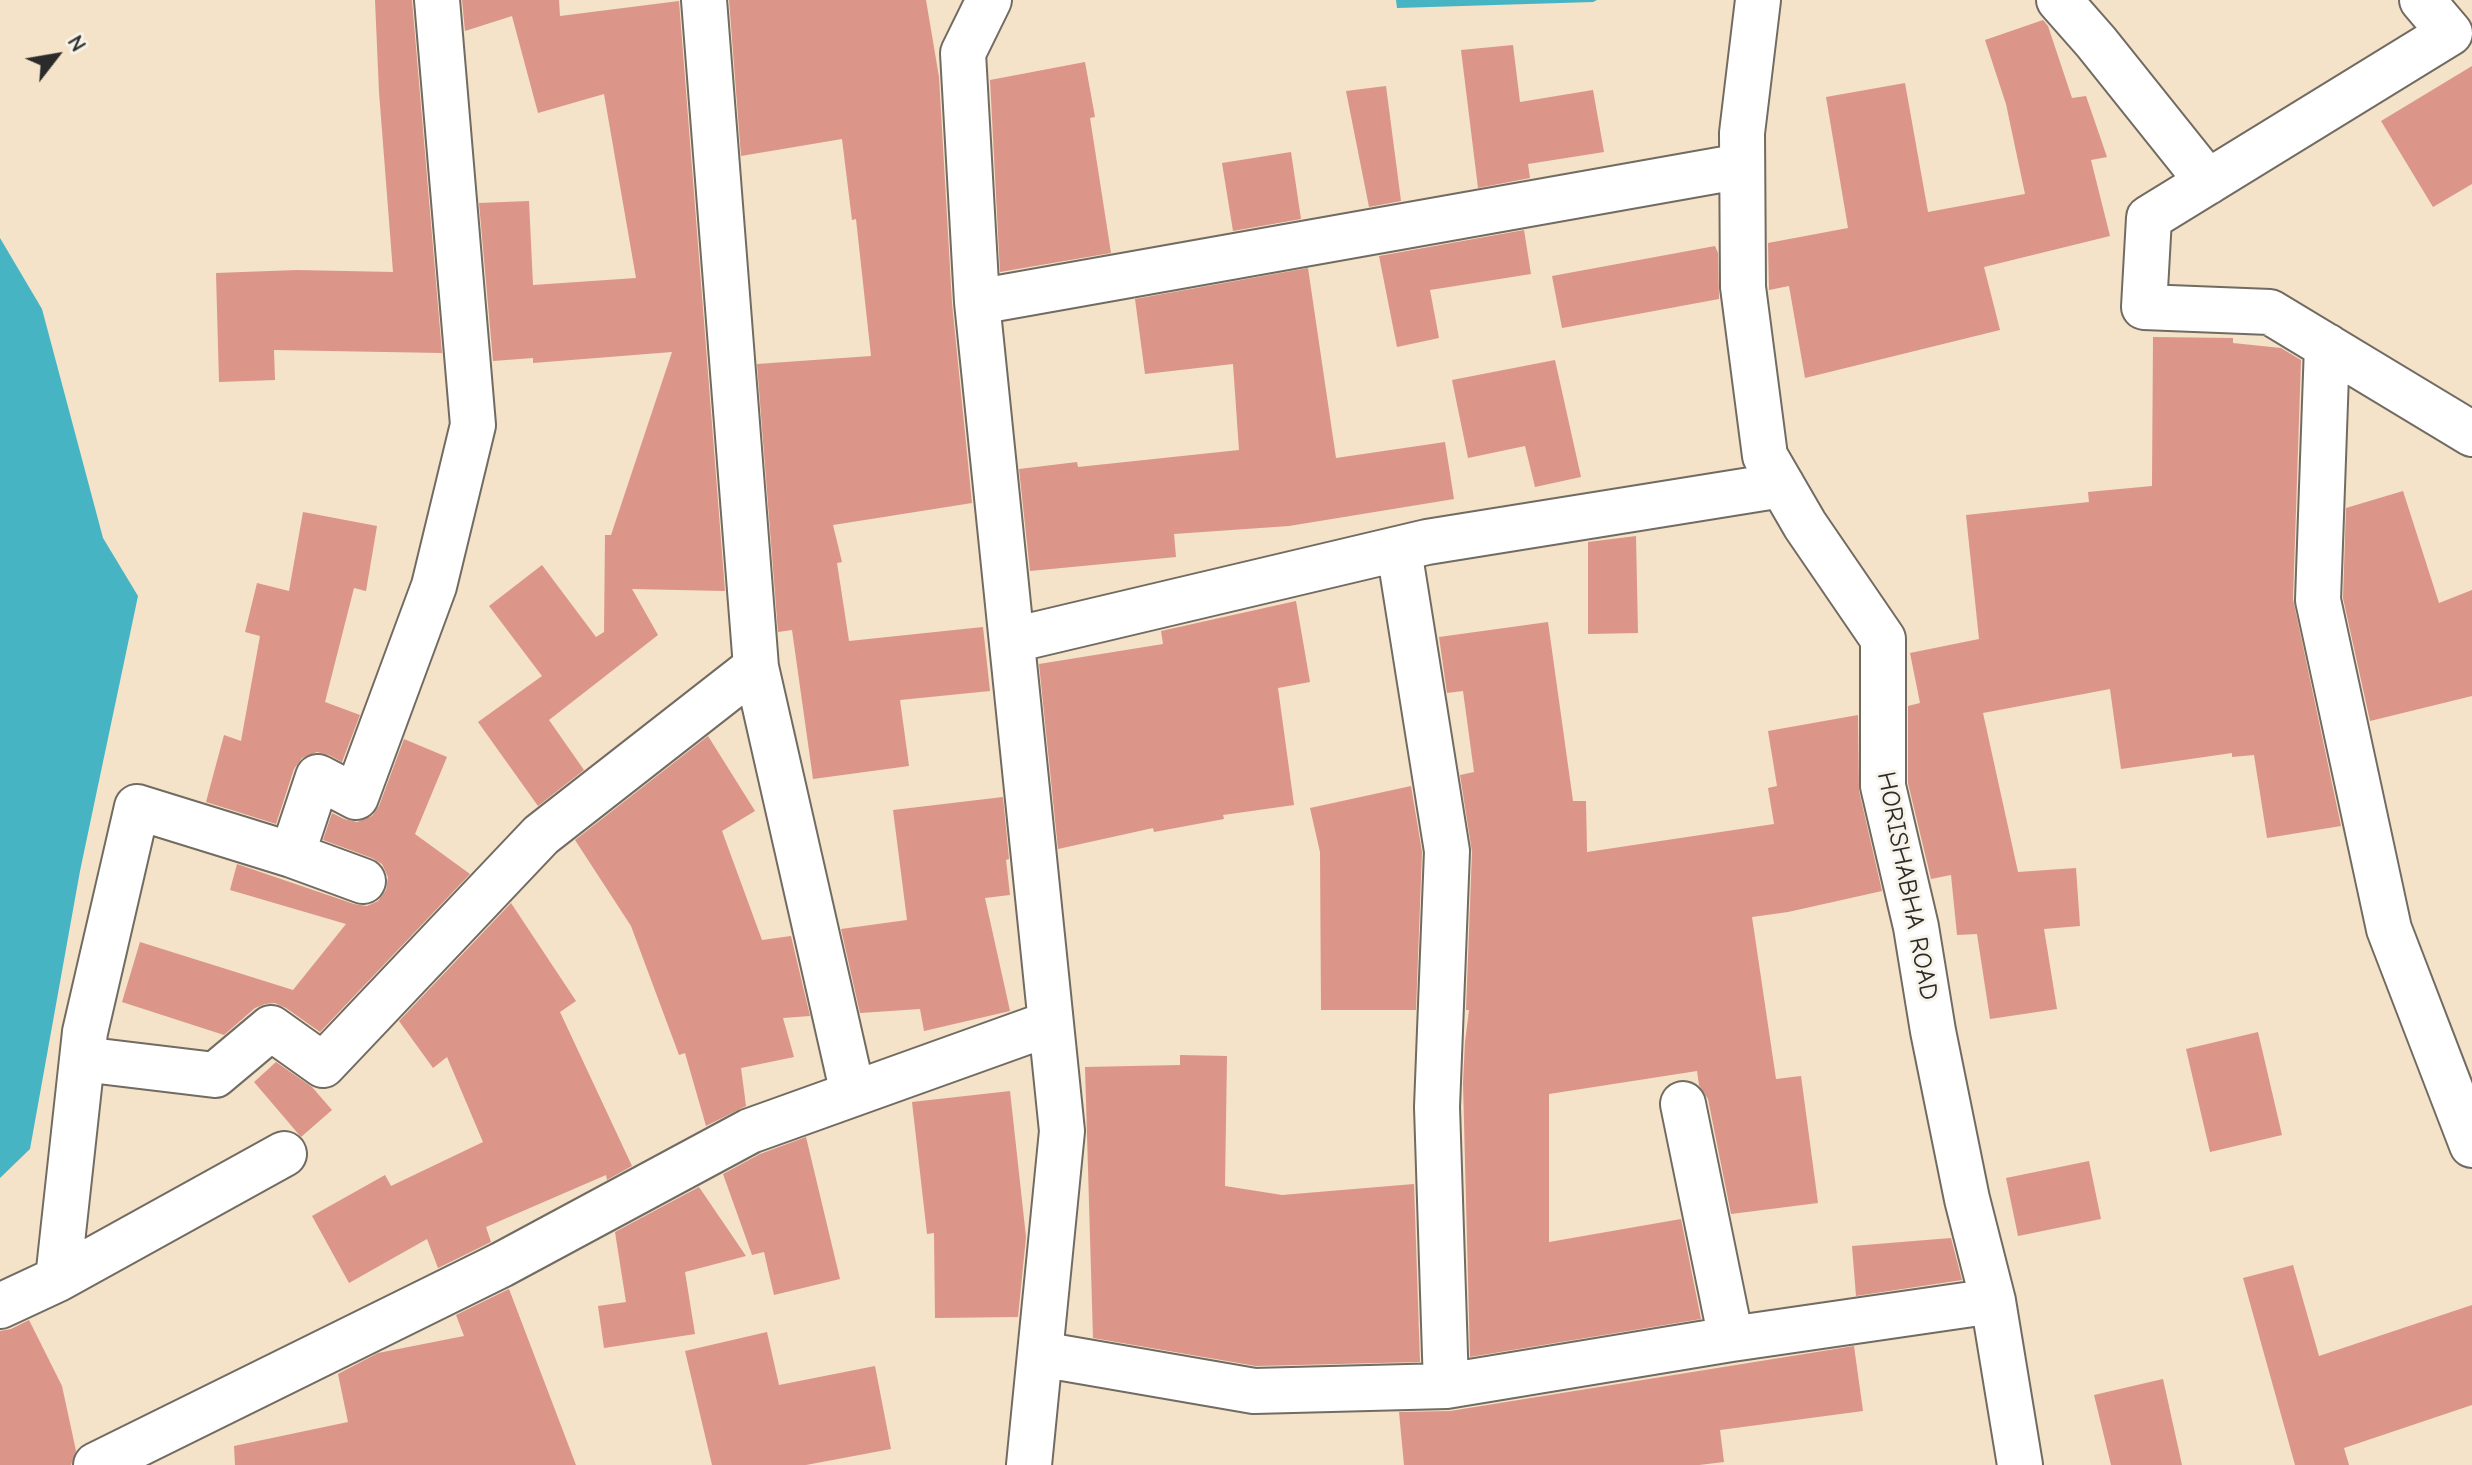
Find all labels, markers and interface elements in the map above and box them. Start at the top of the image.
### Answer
north arrow [16,16,96,96]
text: N [62,31,91,56]
street label: HORISHABHA ROAD [1870,769,1944,1003]

